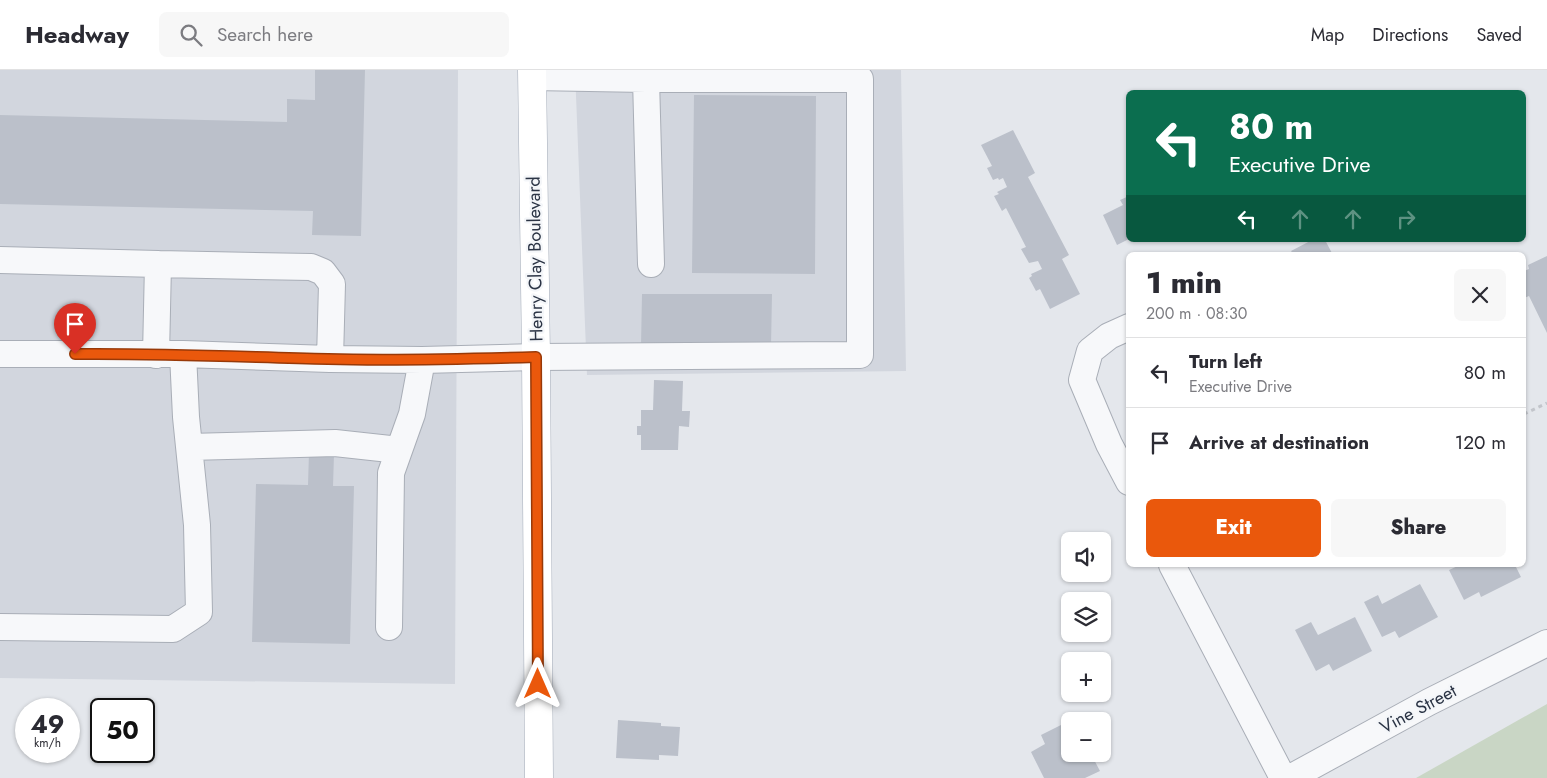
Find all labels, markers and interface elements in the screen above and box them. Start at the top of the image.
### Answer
search box [159,12,509,57]
text: Headway [25,17,129,52]
icon: search [177,21,205,49]
text: Search here [217,21,313,48]
text: Map [1311,22,1344,48]
text: Directions [1372,22,1448,48]
text: Saved [1476,22,1522,48]
text: 80 m [1229,102,1313,152]
icon: left [1146,110,1211,175]
text: Executive Drive [1229,148,1371,180]
street label: Henry Clay Boulevard [521,176,549,342]
icon: left [1233,205,1261,233]
icon: ahead [1286,205,1314,233]
icon: ahead [1339,205,1367,233]
icon: right [1392,205,1420,233]
text: 1 min [1146,261,1222,304]
button: close [1454,269,1506,321]
text: 200 m · 08:30 [1146,302,1247,325]
pin [54,303,96,354]
icon: arrive [61,310,89,338]
text: Turn left [1189,348,1262,375]
icon: left [1146,359,1174,387]
text: 80 m [1464,359,1506,386]
text: Executive Drive [1189,375,1292,398]
icon: arrive [1146,429,1174,457]
text: Arrive at destination [1189,429,1369,456]
text: 120 m [1455,429,1506,456]
button: Exit [1146,499,1321,557]
button: Share [1331,499,1506,557]
map controls [1061,532,1111,762]
button: sound [1061,532,1111,582]
button: layers [1061,592,1111,642]
button: + [1061,652,1111,702]
position arrow [511,657,563,709]
street label: Vine Street [1375,678,1462,740]
speed limit sign: 50 [90,698,155,763]
text: 49 [30,706,65,742]
button: − [1061,712,1111,762]
text: km/h [34,734,61,752]

